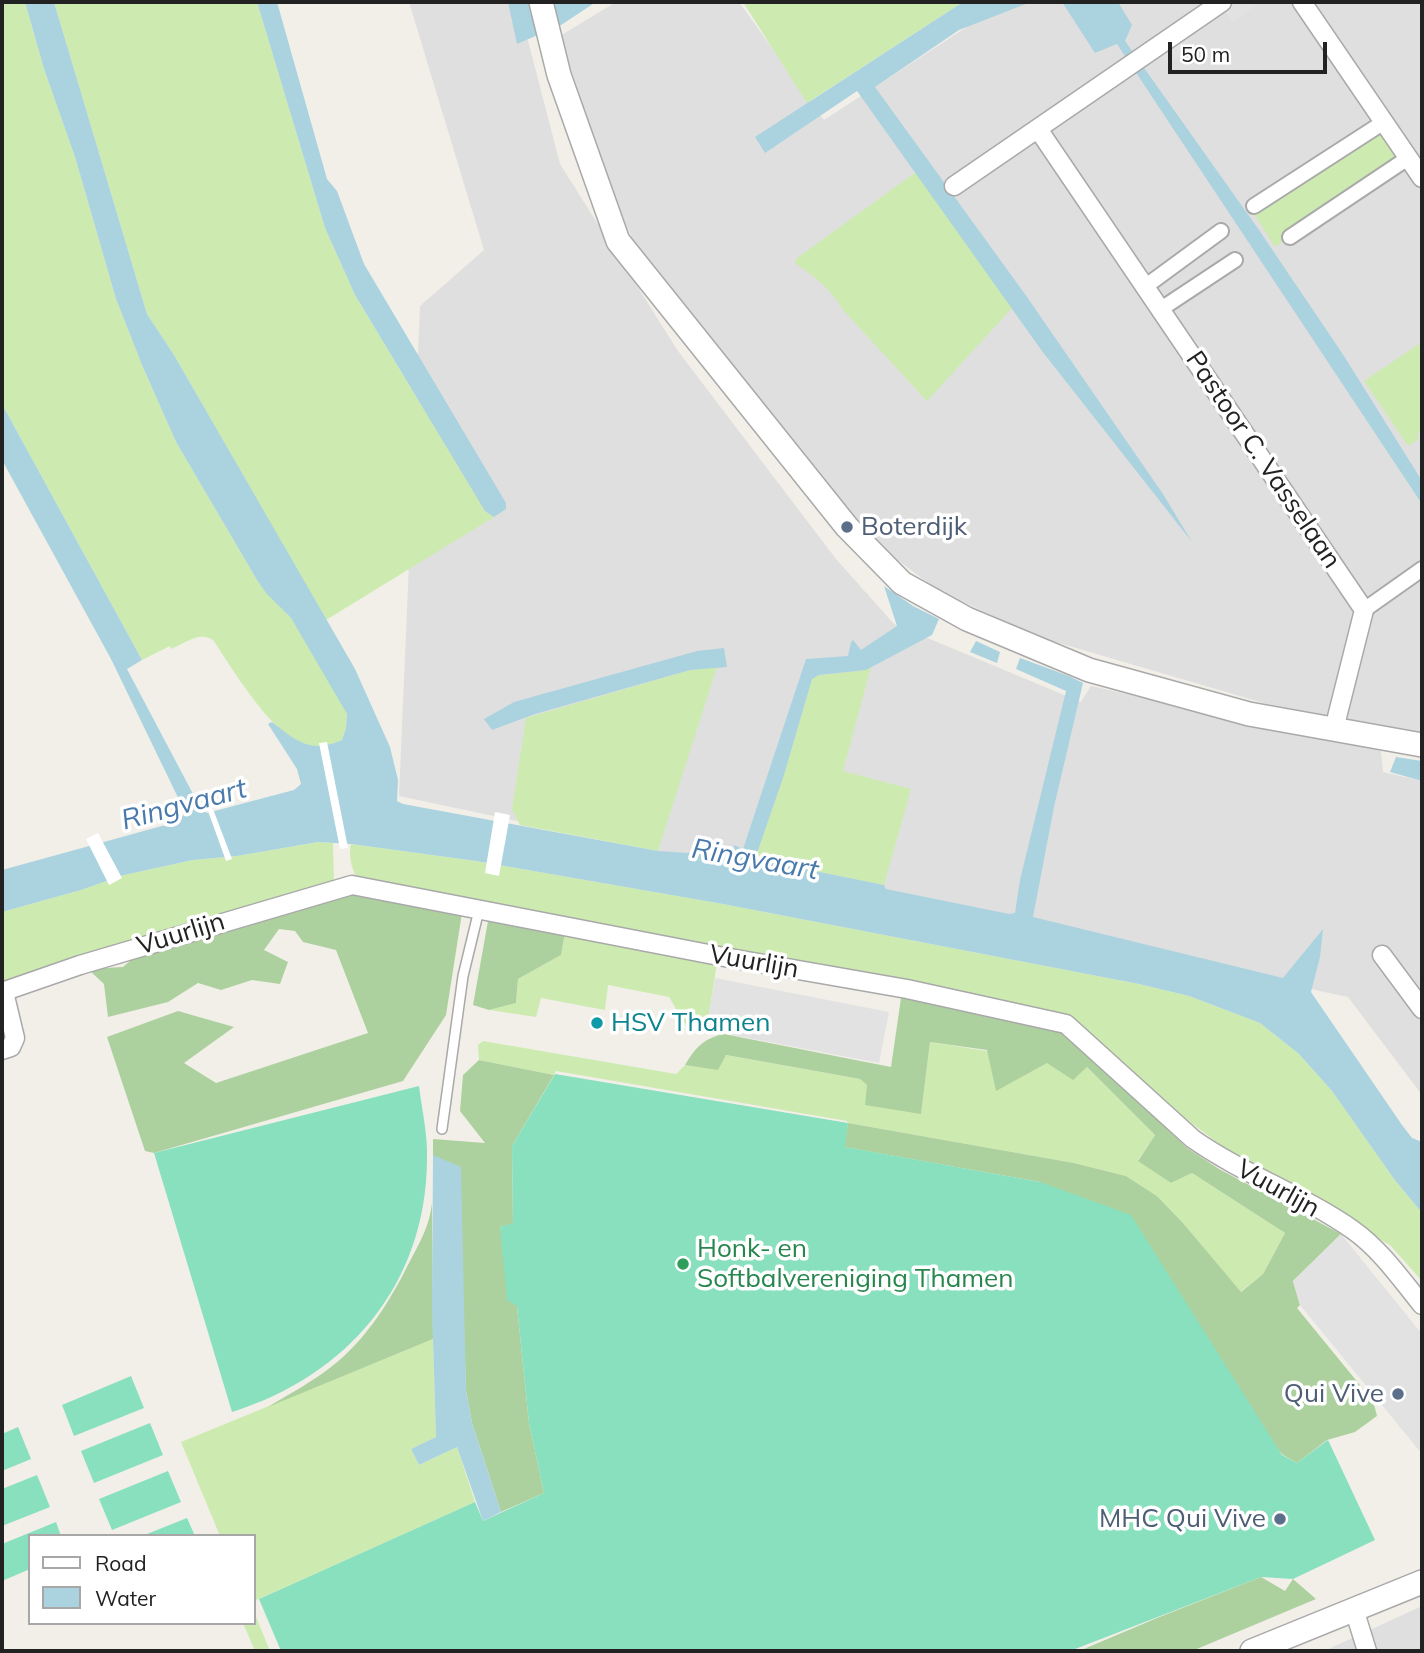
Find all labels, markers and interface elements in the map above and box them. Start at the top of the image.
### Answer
scale bar [1172,28,1331,72]
text: 50 m [1181,41,1230,67]
street label: Pastoor C. Vasselaan [1179,346,1347,574]
place label: Boterdijk [861,511,967,543]
marker: Boterdijk [839,519,855,535]
water label: Ringvaart [118,772,250,838]
water label: Ringvaart [689,832,821,888]
street label: Vuurlijn [133,906,229,962]
street label: Vuurlijn [707,939,801,985]
place label: HSV Thamen [611,1007,770,1039]
marker: HSV Thamen [589,1015,605,1031]
street label: Vuurlijn [1231,1154,1325,1224]
place label: Honk- en Softbalvereniging Thamen [697,1233,1013,1294]
marker: Honk- en Softbalvereniging Thamen [675,1256,691,1272]
place label: Qui Vive [1284,1378,1384,1410]
marker: Qui Vive [1390,1386,1406,1402]
place label: MHC Qui Vive [1099,1503,1266,1535]
marker: MHC Qui Vive [1272,1511,1288,1527]
legend [28,1534,256,1625]
text: Road [95,1550,146,1576]
text: Water [95,1585,156,1611]

